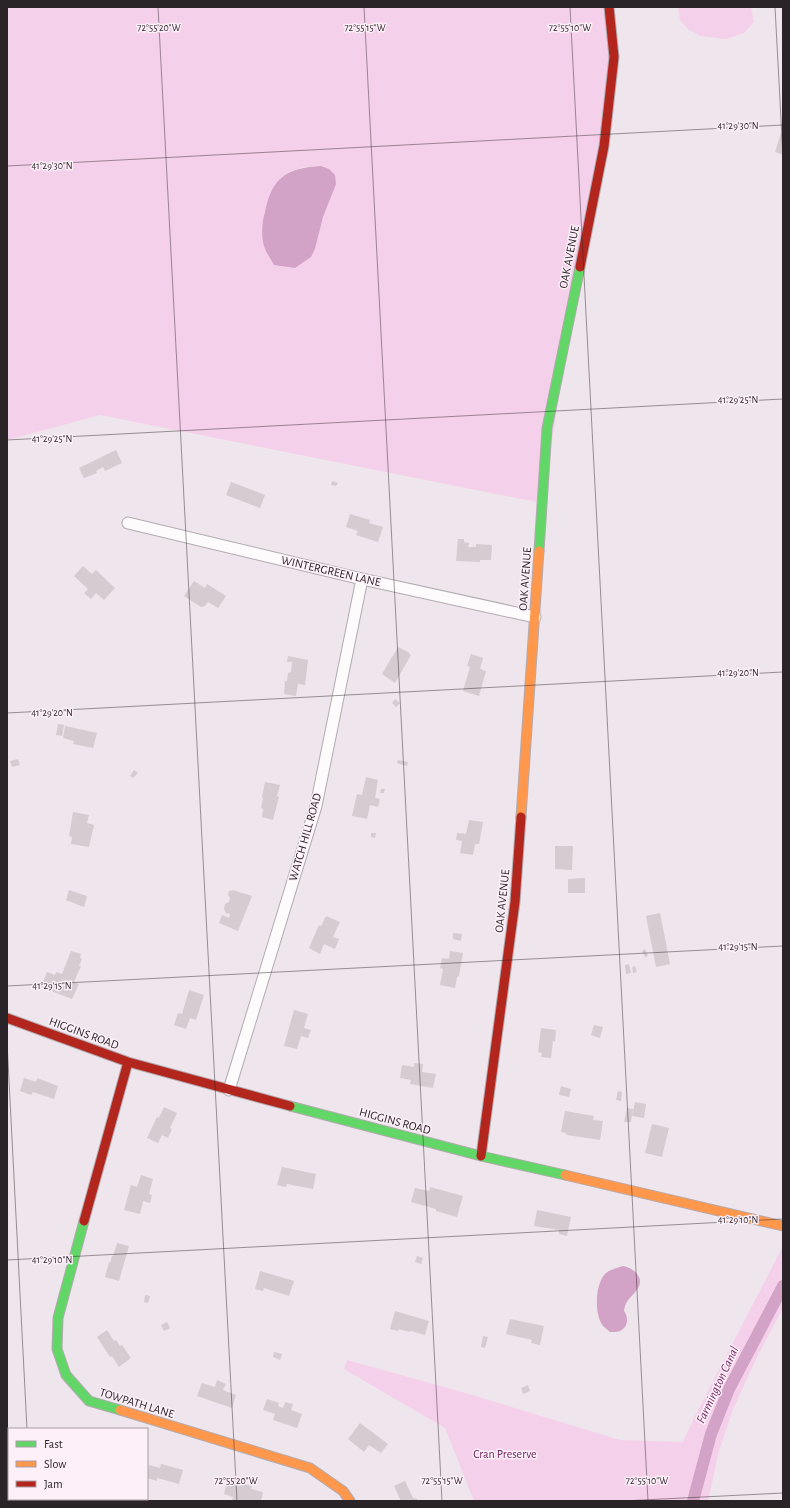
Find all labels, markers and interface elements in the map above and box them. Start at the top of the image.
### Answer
text: 72°55'20"W [137,23,181,33]
text: 72°55'15"W [344,23,386,33]
text: 72°55'10"W [549,23,591,33]
text: 41°29'30"N [717,121,759,131]
text: 41°29'30"N [31,161,73,171]
street label: OAK AVENUE [557,224,581,289]
text: 41°29'25"N [718,395,758,405]
text: 41°29'25"N [32,434,72,444]
street label: OAK AVENUE [517,547,533,611]
street label: WINTERGREEN LANE [280,554,382,588]
text: 41°29'20"N [717,668,759,678]
text: 41°29'20"N [31,708,73,718]
street label: WATCH HILL ROAD [287,792,323,882]
street label: OAK AVENUE [493,869,511,933]
text: 41°29'15"N [718,942,758,952]
text: 41°29'15"N [32,981,72,991]
street label: HIGGINS ROAD [47,1015,121,1051]
street label: HIGGINS ROAD [358,1106,432,1136]
text: 41°29'10"N [718,1215,758,1225]
text: 41°29'10"N [32,1255,72,1265]
water label: Farmington Canal [695,1345,741,1425]
street label: TOWPATH LANE [98,1386,176,1420]
legend [8,1428,148,1500]
text: Fast [44,1438,63,1450]
park label: Cran Preserve [473,1448,537,1460]
text: Slow [44,1458,66,1470]
text: 72°55'20"W [214,1476,258,1486]
text: 72°55'15"W [421,1476,463,1486]
text: 72°55'10"W [626,1476,668,1486]
text: Jam [44,1478,63,1490]

